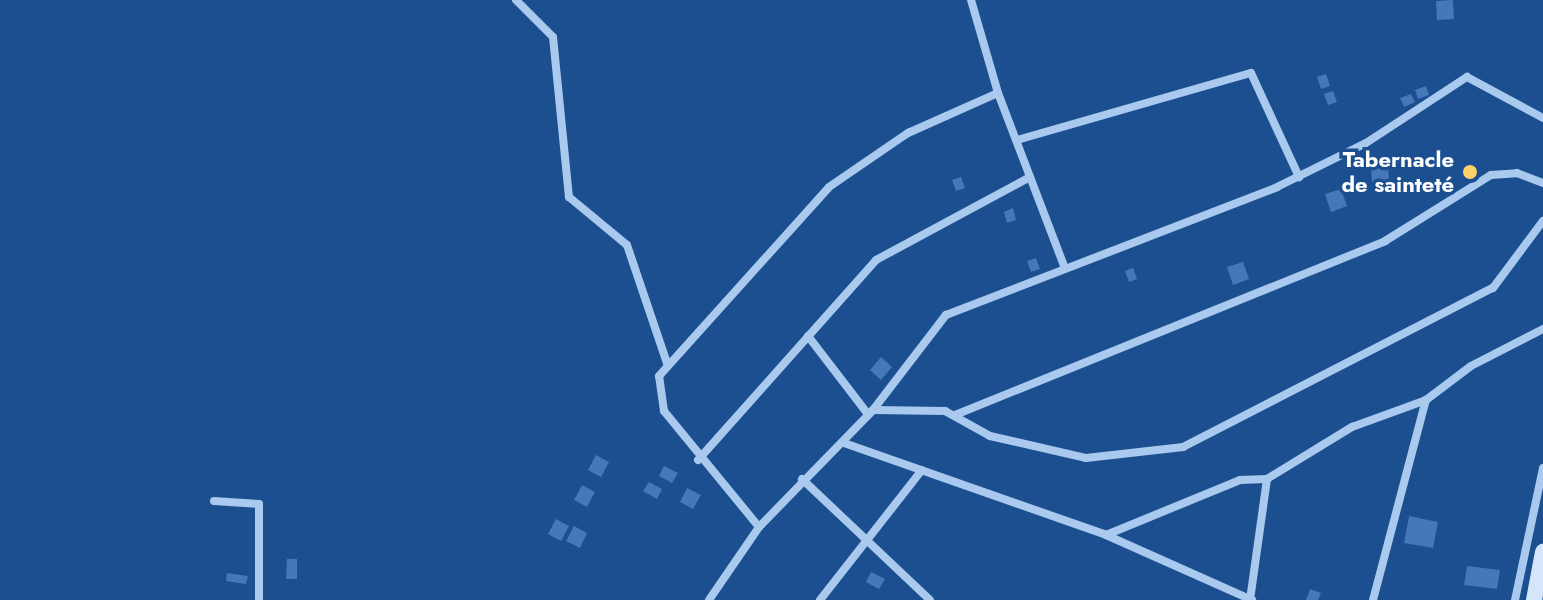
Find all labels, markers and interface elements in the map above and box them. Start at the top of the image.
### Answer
place label: Tabernacle de sainteté [1341,146,1454,198]
marker: Tabernacle de sainteté [1461,163,1479,181]

